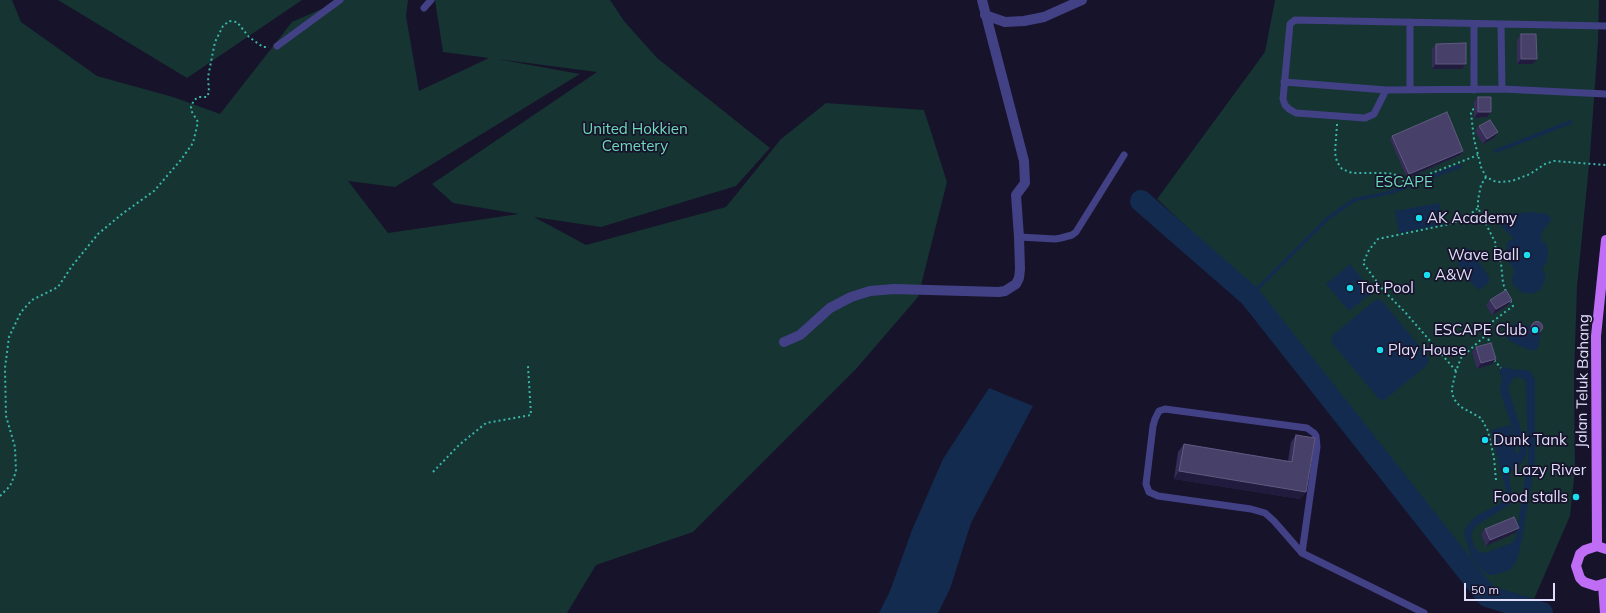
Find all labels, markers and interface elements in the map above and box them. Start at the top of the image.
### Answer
park label: United Hokkien Cemetery [582,120,688,155]
park label: ESCAPE [1375,173,1433,191]
place label: AK Academy [1427,209,1517,227]
marker: AK Academy [1414,213,1424,223]
place label: Wave Ball [1448,246,1519,264]
marker: Wave Ball [1522,250,1532,260]
place label: A&W [1435,266,1472,284]
marker: A&W [1422,270,1432,280]
place label: Tot Pool [1358,279,1414,297]
marker: Tot Pool [1345,283,1355,293]
street label: Jalan Teluk Bahang [1573,314,1593,448]
place label: ESCAPE Club [1434,321,1527,339]
marker: ESCAPE Club [1530,325,1540,335]
place label: Play House [1388,341,1466,359]
marker: Play House [1375,345,1385,355]
place label: Dunk Tank [1493,431,1567,449]
marker: Dunk Tank [1480,435,1490,445]
place label: Lazy River [1514,461,1586,479]
marker: Lazy River [1501,465,1511,475]
place label: Food stalls [1494,488,1568,506]
marker: Food stalls [1571,492,1581,502]
scale bar [1466,575,1557,601]
text: 50 m [1471,582,1499,597]

